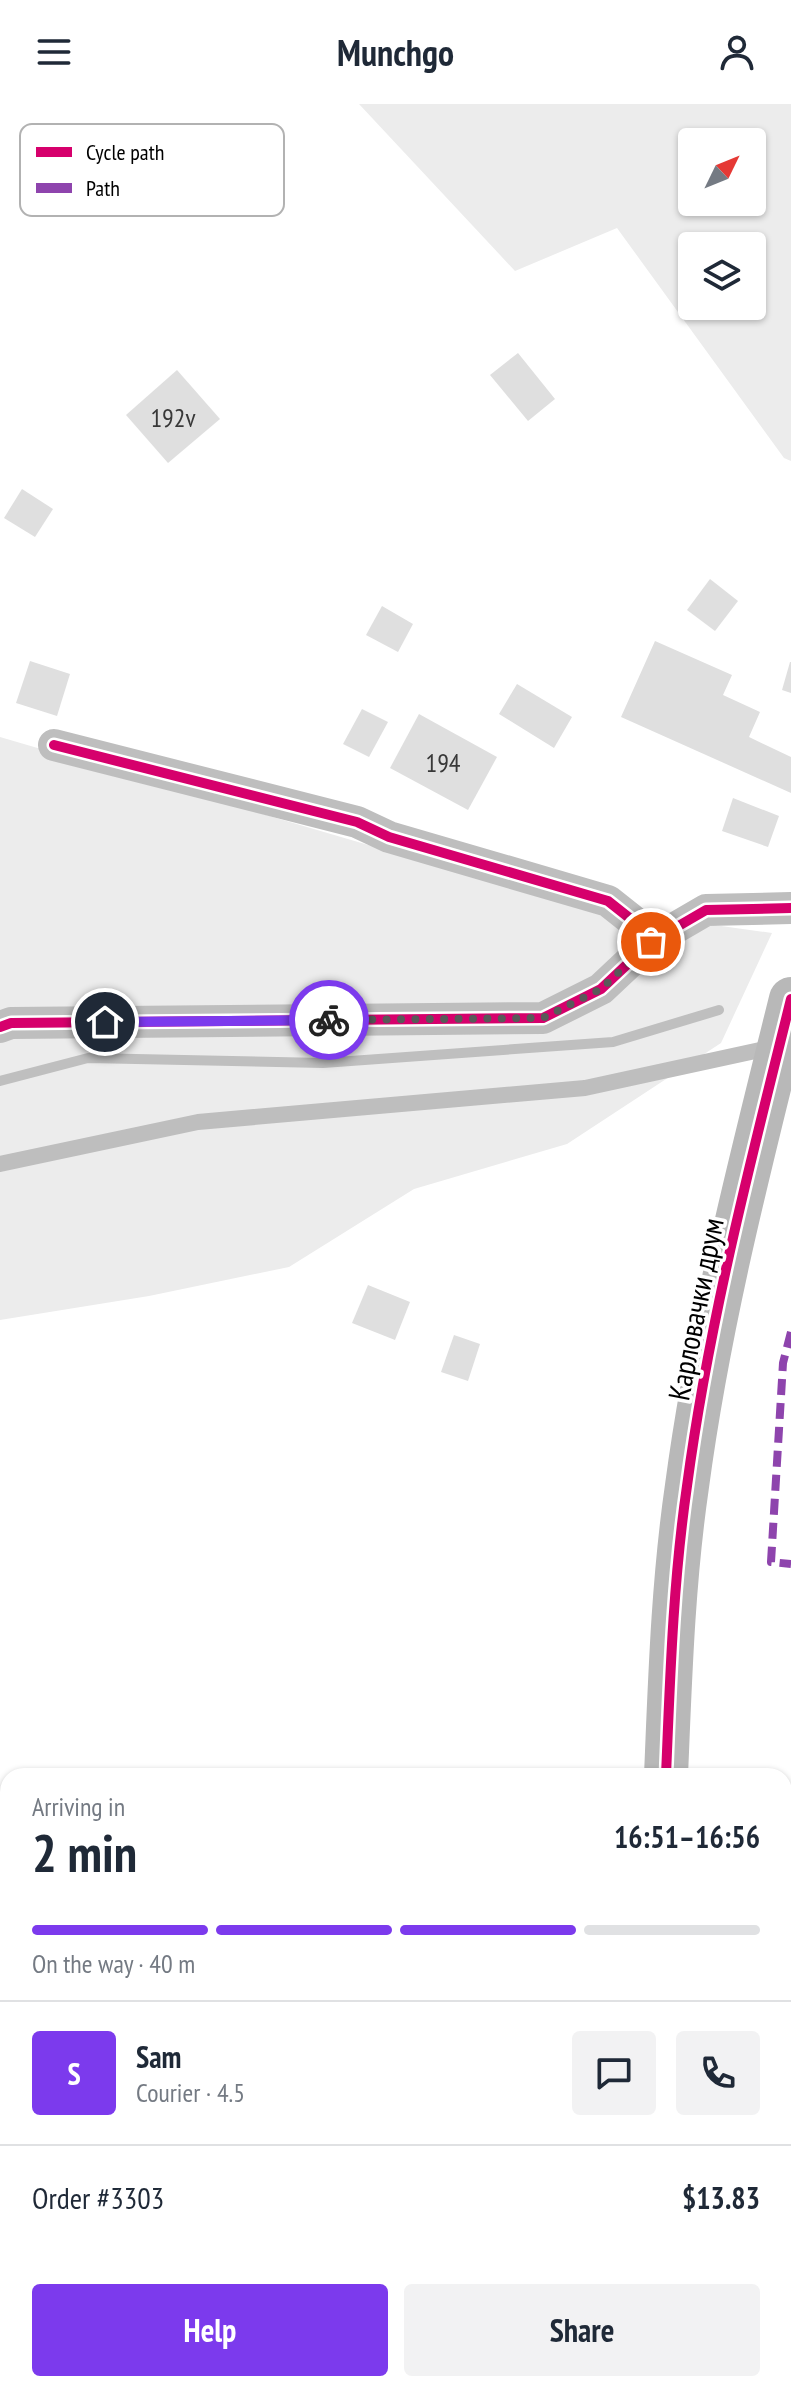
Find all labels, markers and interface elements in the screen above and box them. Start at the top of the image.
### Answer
text: Munchgo [337,29,454,76]
icon: menu [32,30,76,74]
icon: person [715,30,759,74]
legend [20,124,284,216]
north arrow [678,128,766,216]
map controls [678,128,766,320]
text: Cycle path [86,138,164,166]
text: Path [86,174,120,202]
button: layers [678,232,766,320]
house number: 192v [150,401,196,434]
house number: 194 [425,746,461,779]
pin [617,908,685,976]
icon: bag [629,920,673,964]
courier [289,980,369,1060]
pin [71,988,139,1056]
icon: bike [307,998,351,1042]
icon: home [83,1000,127,1044]
street label: Карловачки друм [658,1214,732,1404]
text: Arriving in [32,1790,125,1823]
text: 16:51–16:56 [614,1817,760,1856]
text: 2 min [32,1819,137,1886]
text: On the way · 40 m [32,1947,195,1980]
button: chat [572,2031,656,2115]
button: phone [676,2031,760,2115]
text: Sam [136,2037,181,2076]
text: S [67,2054,81,2093]
text: Courier · 4.5 [136,2076,245,2109]
text: Order #3303 [32,2178,164,2217]
text: $13.83 [682,2178,760,2217]
button: Help [32,2284,388,2376]
button: Share [404,2284,760,2376]

